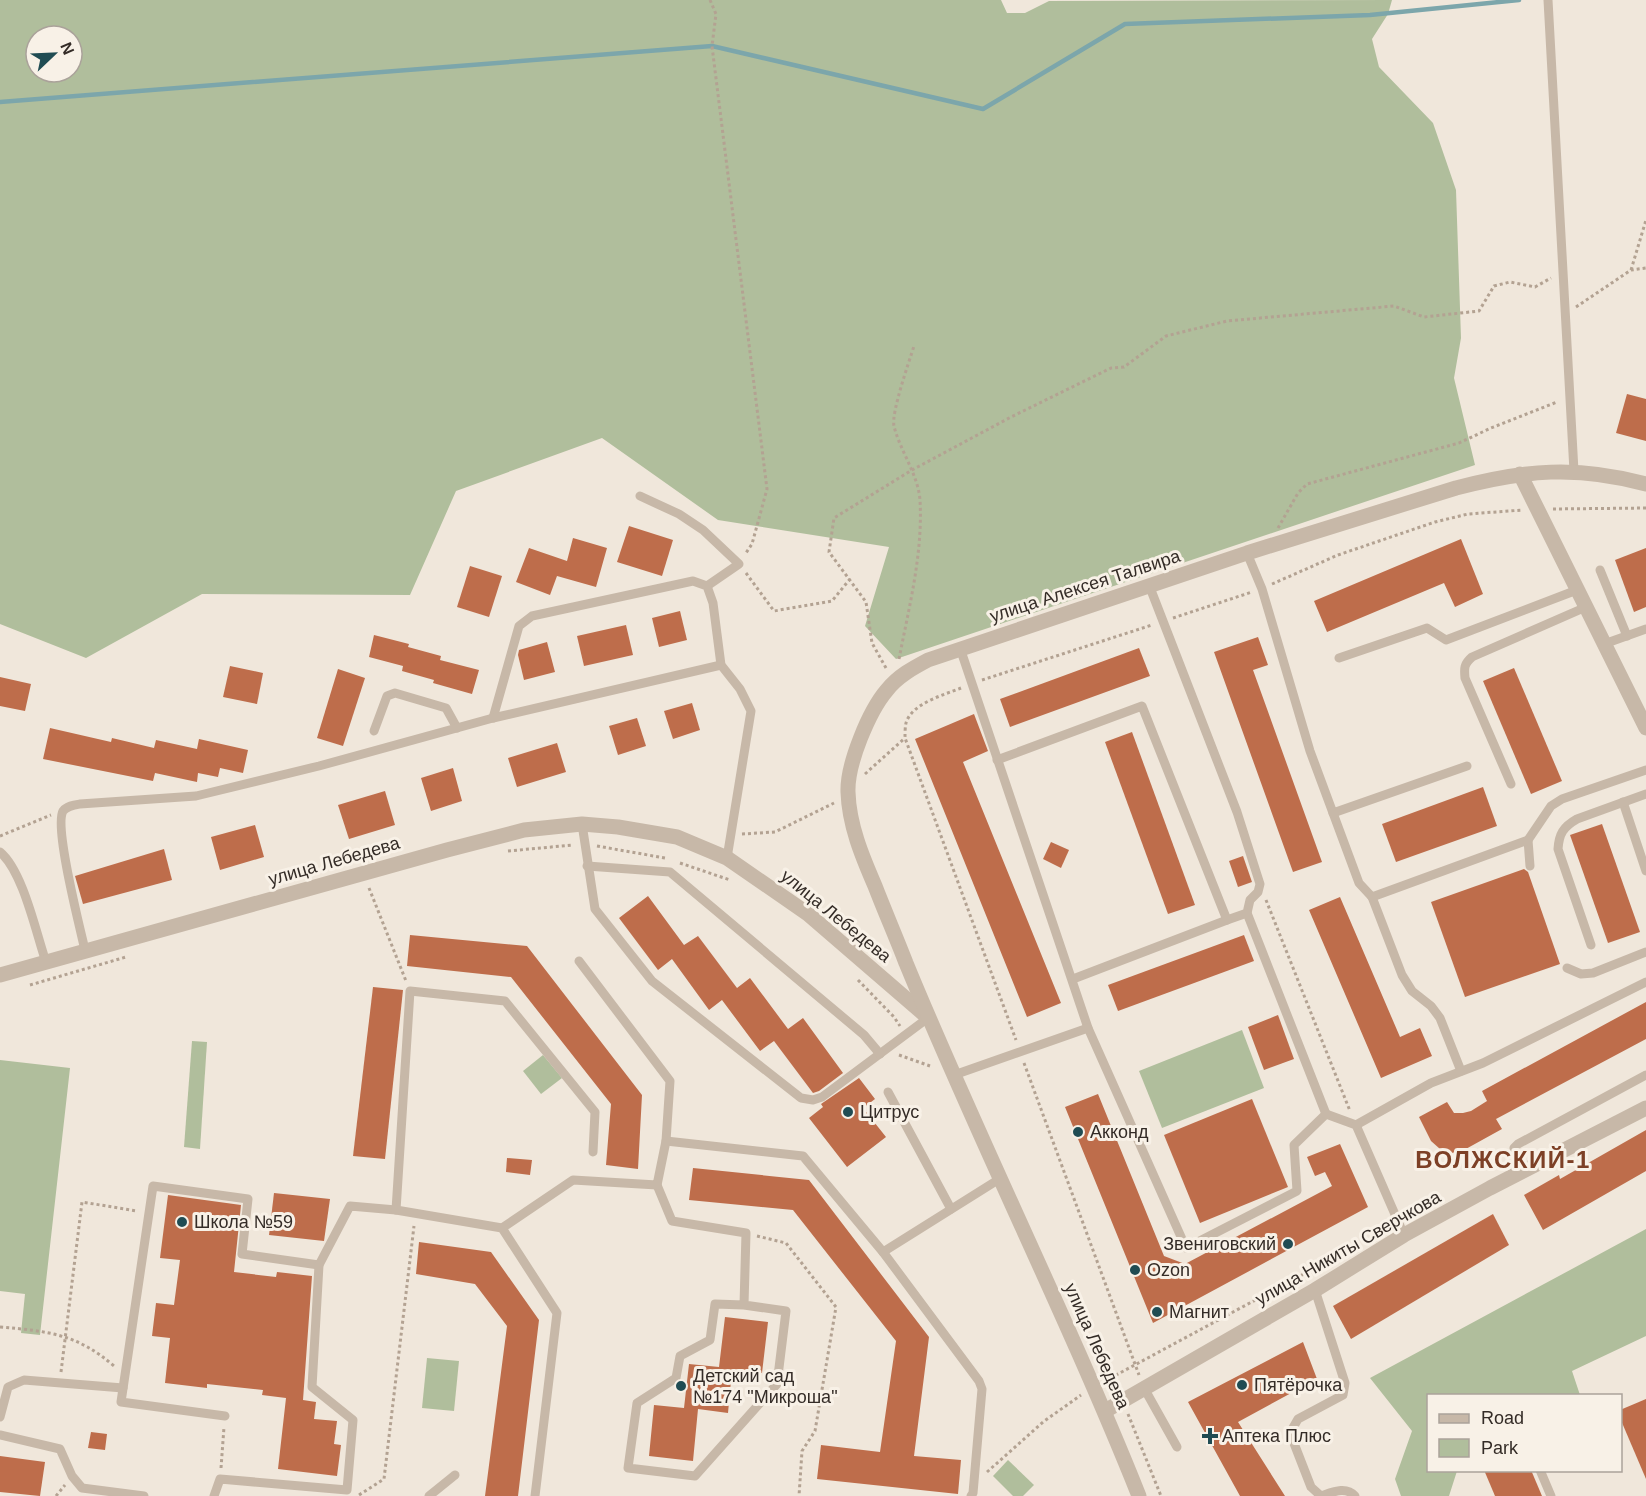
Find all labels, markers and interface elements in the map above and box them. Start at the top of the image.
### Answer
north arrow [24,24,84,84]
text: N [57,40,77,57]
street label: улица Алексея Талвира [987,545,1184,626]
street label: улица Лебедева [266,832,403,889]
street label: улица Лебедева [777,866,896,967]
place label: Цитрус [860,1102,919,1122]
marker: Цитрус [841,1105,855,1119]
place label: Акконд [1090,1122,1149,1142]
marker: Акконд [1071,1125,1085,1139]
district label: ВОЛЖСКИЙ-1 [1415,1146,1591,1173]
street label: улица Никиты Сверчкова [1252,1186,1445,1309]
place label: Школа №59 [194,1212,293,1232]
marker: Школа №59 [175,1215,189,1229]
place label: Звениговский [1163,1234,1276,1254]
marker: Звениговский [1281,1237,1295,1251]
place label: Ozon [1147,1260,1190,1280]
marker: Ozon [1128,1263,1142,1277]
street label: улица Лебедева [1060,1280,1134,1413]
place label: Магнит [1169,1302,1229,1322]
marker: Магнит [1150,1305,1164,1319]
place label: Детский сад №174 "Микроша" [693,1366,838,1407]
place label: Пятёрочка [1254,1375,1343,1395]
marker: Пятёрочка [1235,1378,1249,1392]
marker: Детский сад №174 "Микроша" [674,1379,688,1393]
legend [1427,1394,1622,1472]
text: Road [1481,1408,1524,1428]
place label: Аптека Плюс [1222,1426,1331,1446]
marker: Аптека Плюс [1203,1429,1217,1443]
text: Park [1481,1438,1519,1458]

